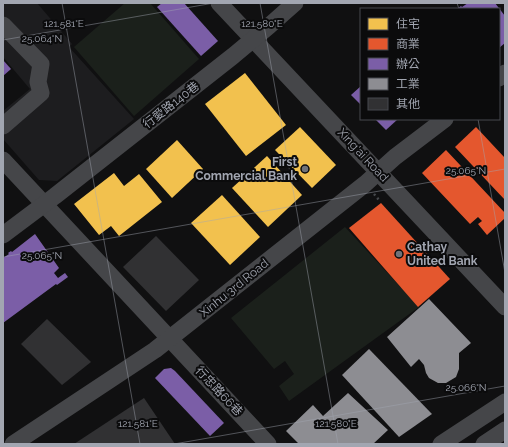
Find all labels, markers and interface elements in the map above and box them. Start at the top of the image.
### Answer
legend [360,8,500,120]
text: 住宅 [396,17,420,31]
text: 121.581°E [44,18,84,29]
text: 121.580°E [241,18,283,29]
text: 25.064°N [22,33,62,44]
text: 商業 [396,37,420,51]
text: 辦公 [396,57,420,71]
text: 工業 [396,77,420,91]
street label: 行愛路140巷 [140,79,202,131]
text: 其他 [396,97,420,111]
street label: Xing'ai Road [335,125,391,185]
place label: First Commercial Bank [195,155,297,183]
marker: First Commercial Bank [300,164,310,174]
text: 25.065°N [446,165,486,176]
place label: Cathay United Bank [407,240,478,268]
marker: Cathay United Bank [394,249,404,259]
text: 25.065°N [22,250,62,261]
street label: Xinhu 3rd Road [197,256,271,320]
street label: 行忠路66巷 [193,363,245,419]
text: 25.066°N [445,382,487,393]
text: 121.581°E [118,418,158,429]
text: 121.580°E [315,418,357,429]

